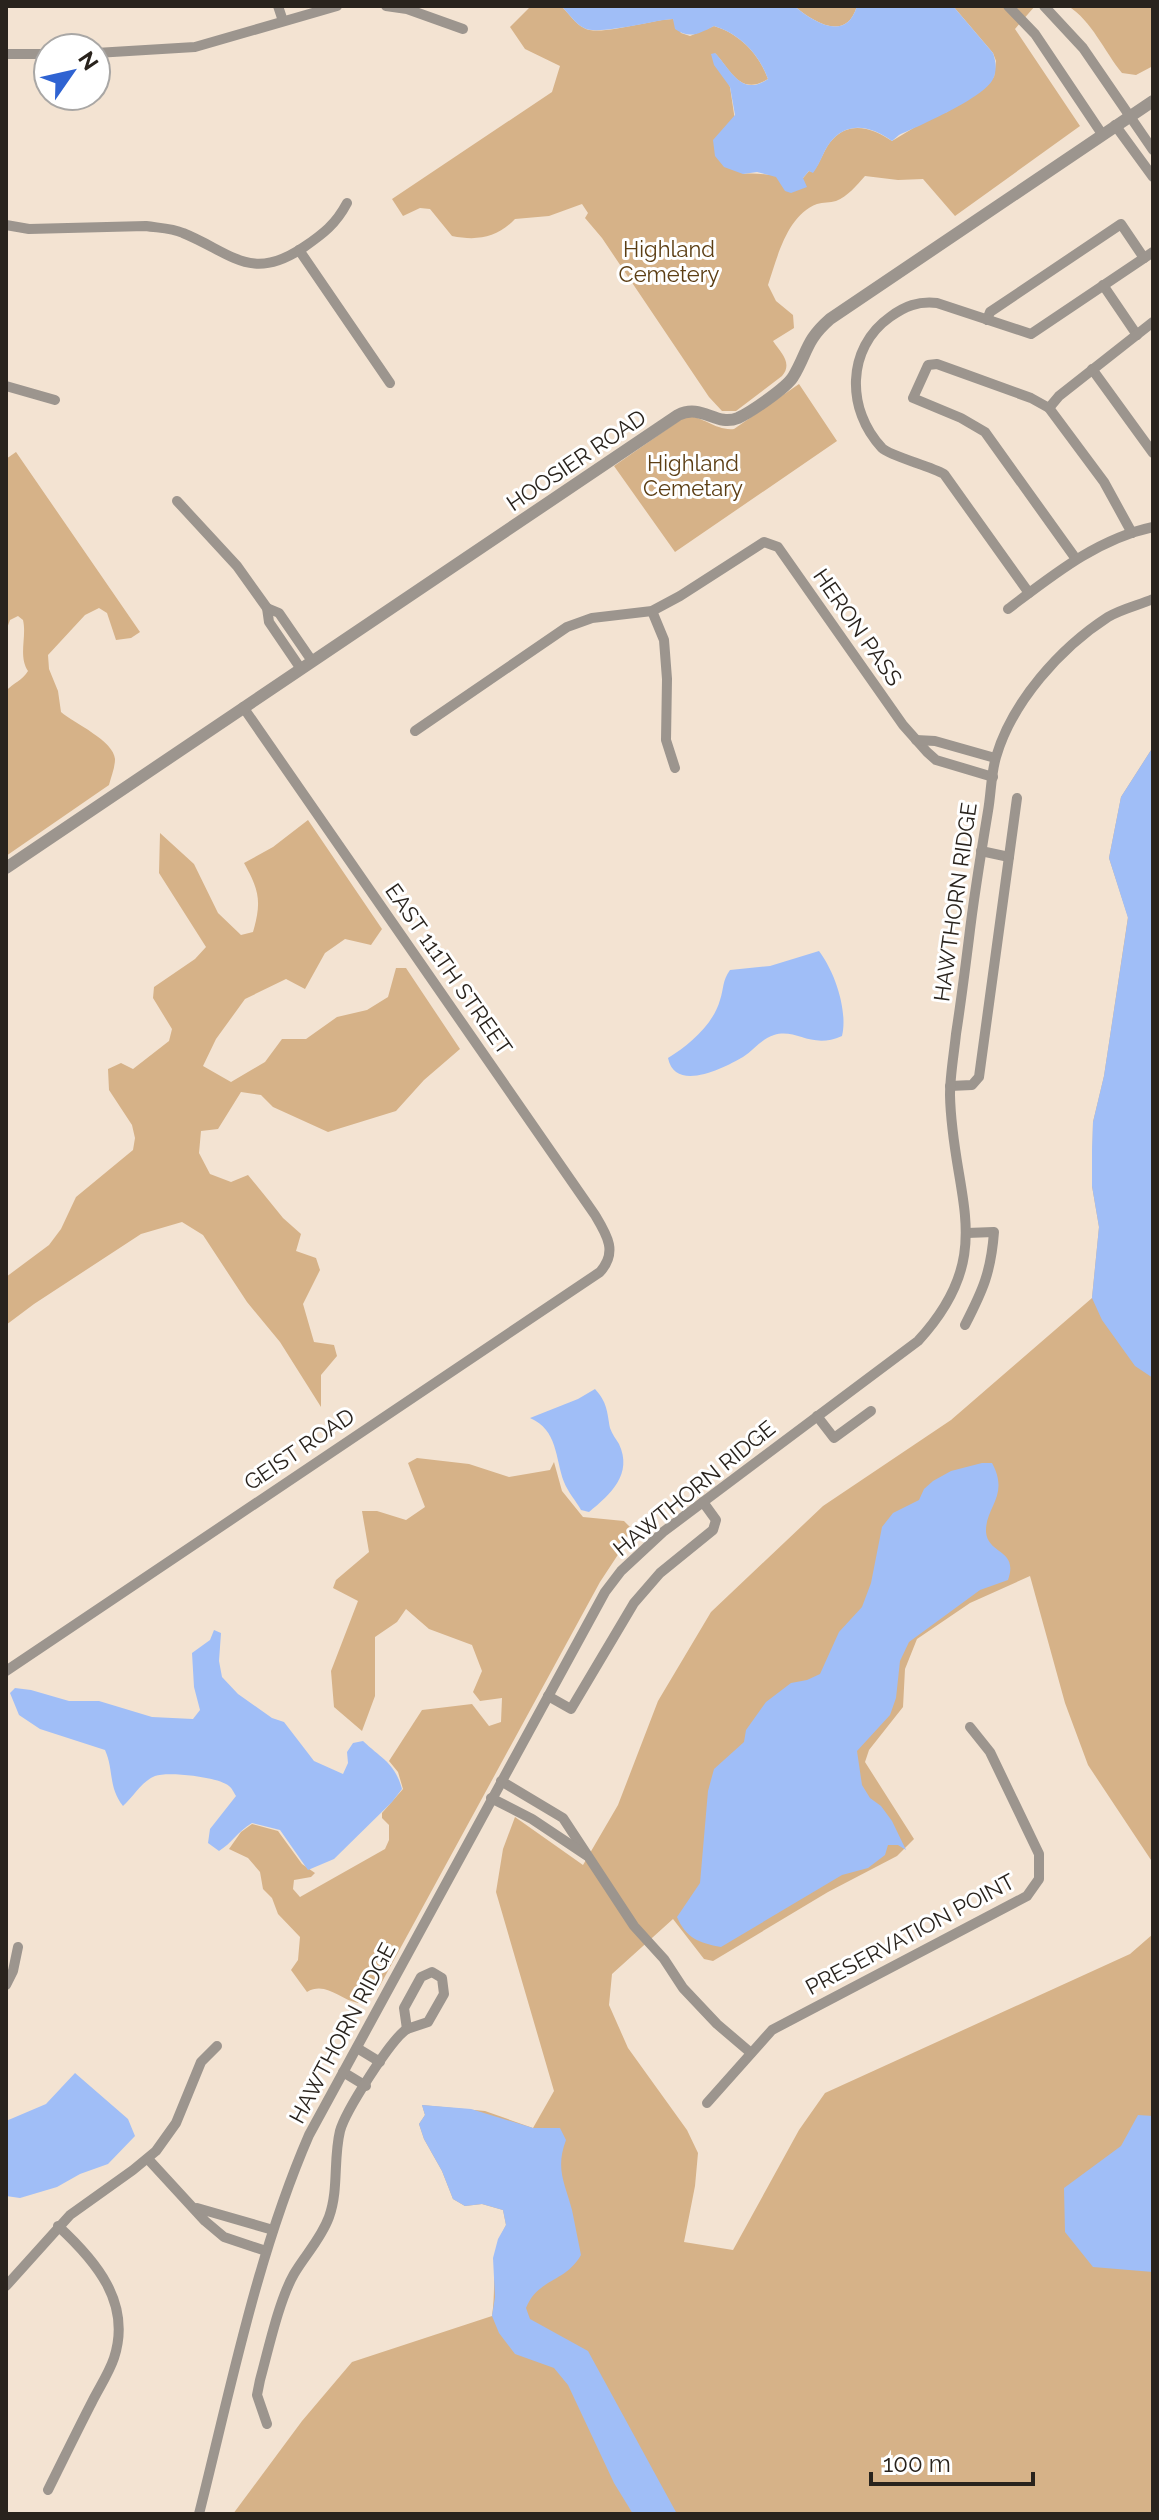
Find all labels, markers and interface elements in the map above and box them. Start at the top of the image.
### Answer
north arrow [32,32,112,112]
text: N [73,47,104,75]
park label: Highland Cemetery [619,236,719,287]
street label: HOOSIER ROAD [501,404,651,516]
park label: Highland Cemetary [643,450,743,501]
street label: HERON PASS [808,563,908,691]
street label: HAWTHORN RIDGE [928,801,982,1003]
street label: EAST 111TH STREET [380,878,518,1060]
street label: GEIST ROAD [239,1403,359,1495]
street label: HAWTHORN RIDGE [608,1415,780,1561]
street label: PRESERVATION POINT [801,1868,1020,2000]
street label: HAWTHORN RIDGE [283,1938,401,2128]
scale bar [871,2436,1033,2486]
text: 100 m [883,2449,951,2478]

